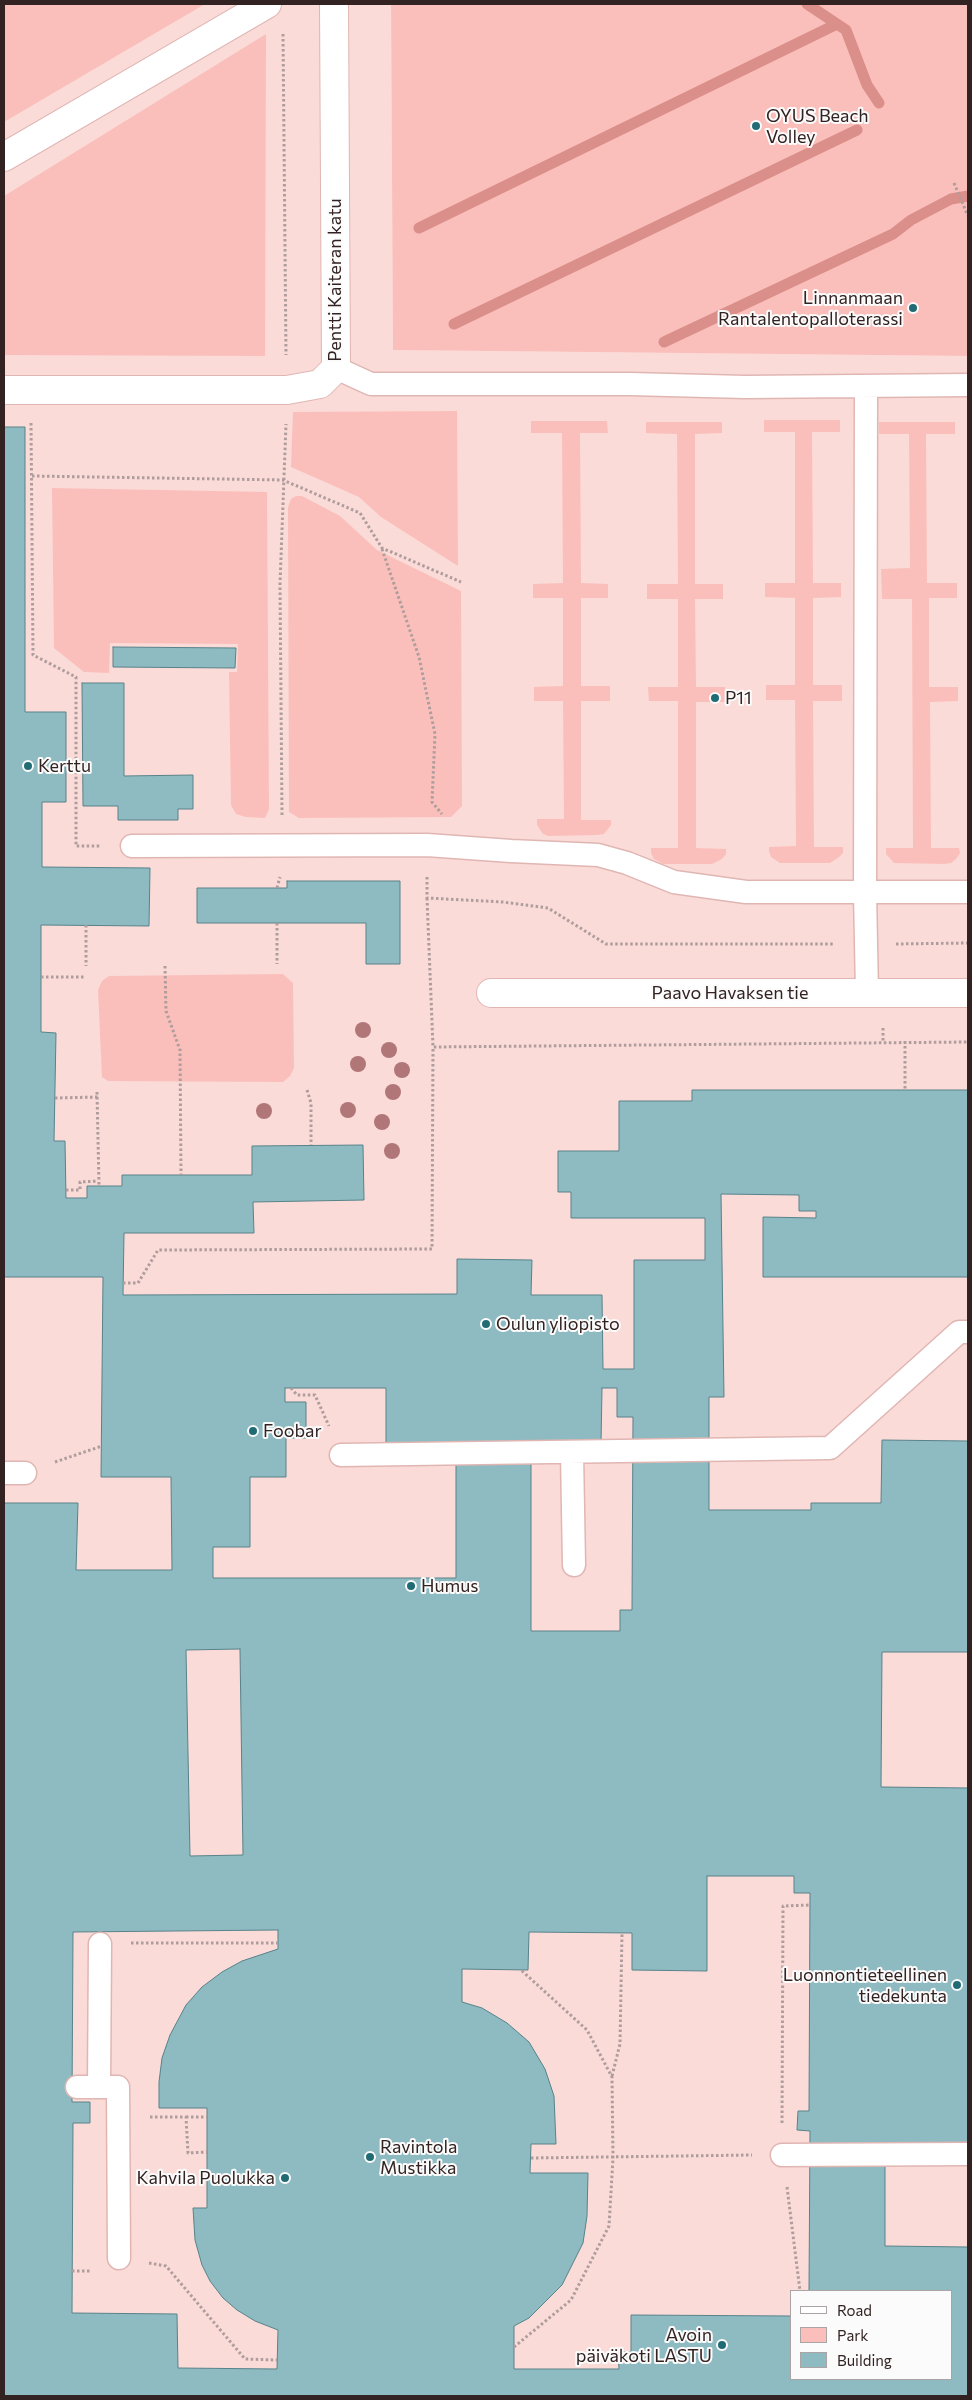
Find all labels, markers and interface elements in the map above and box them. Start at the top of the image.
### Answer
place label: OYUS Beach Volley [766,105,869,148]
marker: OYUS Beach Volley [750,120,762,132]
street label: Pentti Kaiteran katu [324,198,346,362]
place label: Linnanmaan Rantalentopalloterassi [718,287,903,330]
marker: Linnanmaan Rantalentopalloterassi [907,302,919,314]
place label: P11 [725,687,752,709]
marker: P11 [709,692,721,704]
place label: Kerttu [38,755,91,777]
marker: Kerttu [22,760,34,772]
street label: Paavo Havaksen tie [652,982,808,1004]
place label: Oulun yliopisto [496,1313,620,1335]
marker: Oulun yliopisto [480,1318,492,1330]
place label: Foobar [263,1420,322,1442]
marker: Foobar [247,1425,259,1437]
place label: Humus [421,1575,478,1597]
marker: Humus [405,1580,417,1592]
place label: Luonnontieteellinen tiedekunta [783,1964,947,2006]
marker: Luonnontieteellinen tiedekunta [951,1979,963,1991]
place label: Ravintola Mustikka [380,2136,457,2178]
marker: Ravintola Mustikka [364,2151,376,2163]
place label: Kahvila Puolukka [136,2167,275,2189]
marker: Kahvila Puolukka [279,2172,291,2184]
legend [790,2290,952,2380]
text: Road [837,2301,872,2319]
place label: Avoin päiväkoti LASTU [576,2324,712,2366]
text: Park [837,2326,868,2344]
marker: Avoin päiväkoti LASTU [716,2339,728,2351]
text: Building [837,2351,892,2369]

